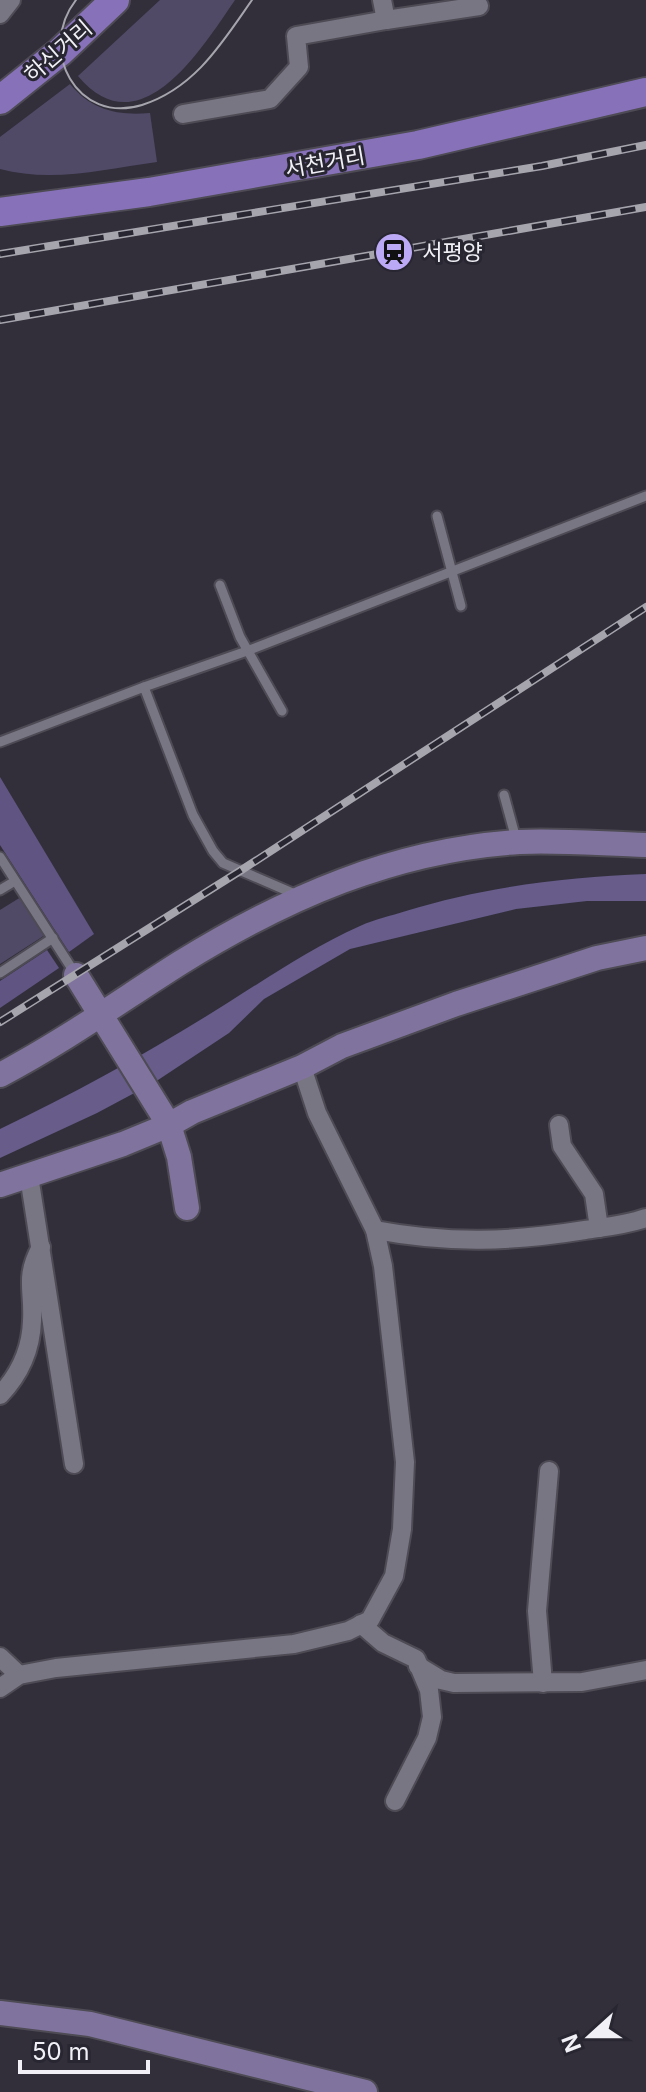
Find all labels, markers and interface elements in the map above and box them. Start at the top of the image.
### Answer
street label: 하신거리 [19,15,97,87]
street label: 서천거리 [283,142,367,182]
station icon: 서평양 [373,231,415,273]
place label: 서평양 [422,239,483,265]
north arrow [550,1996,630,2076]
scale bar [20,2024,148,2074]
text: N [556,2031,586,2056]
text: 50 m [32,2037,90,2066]

